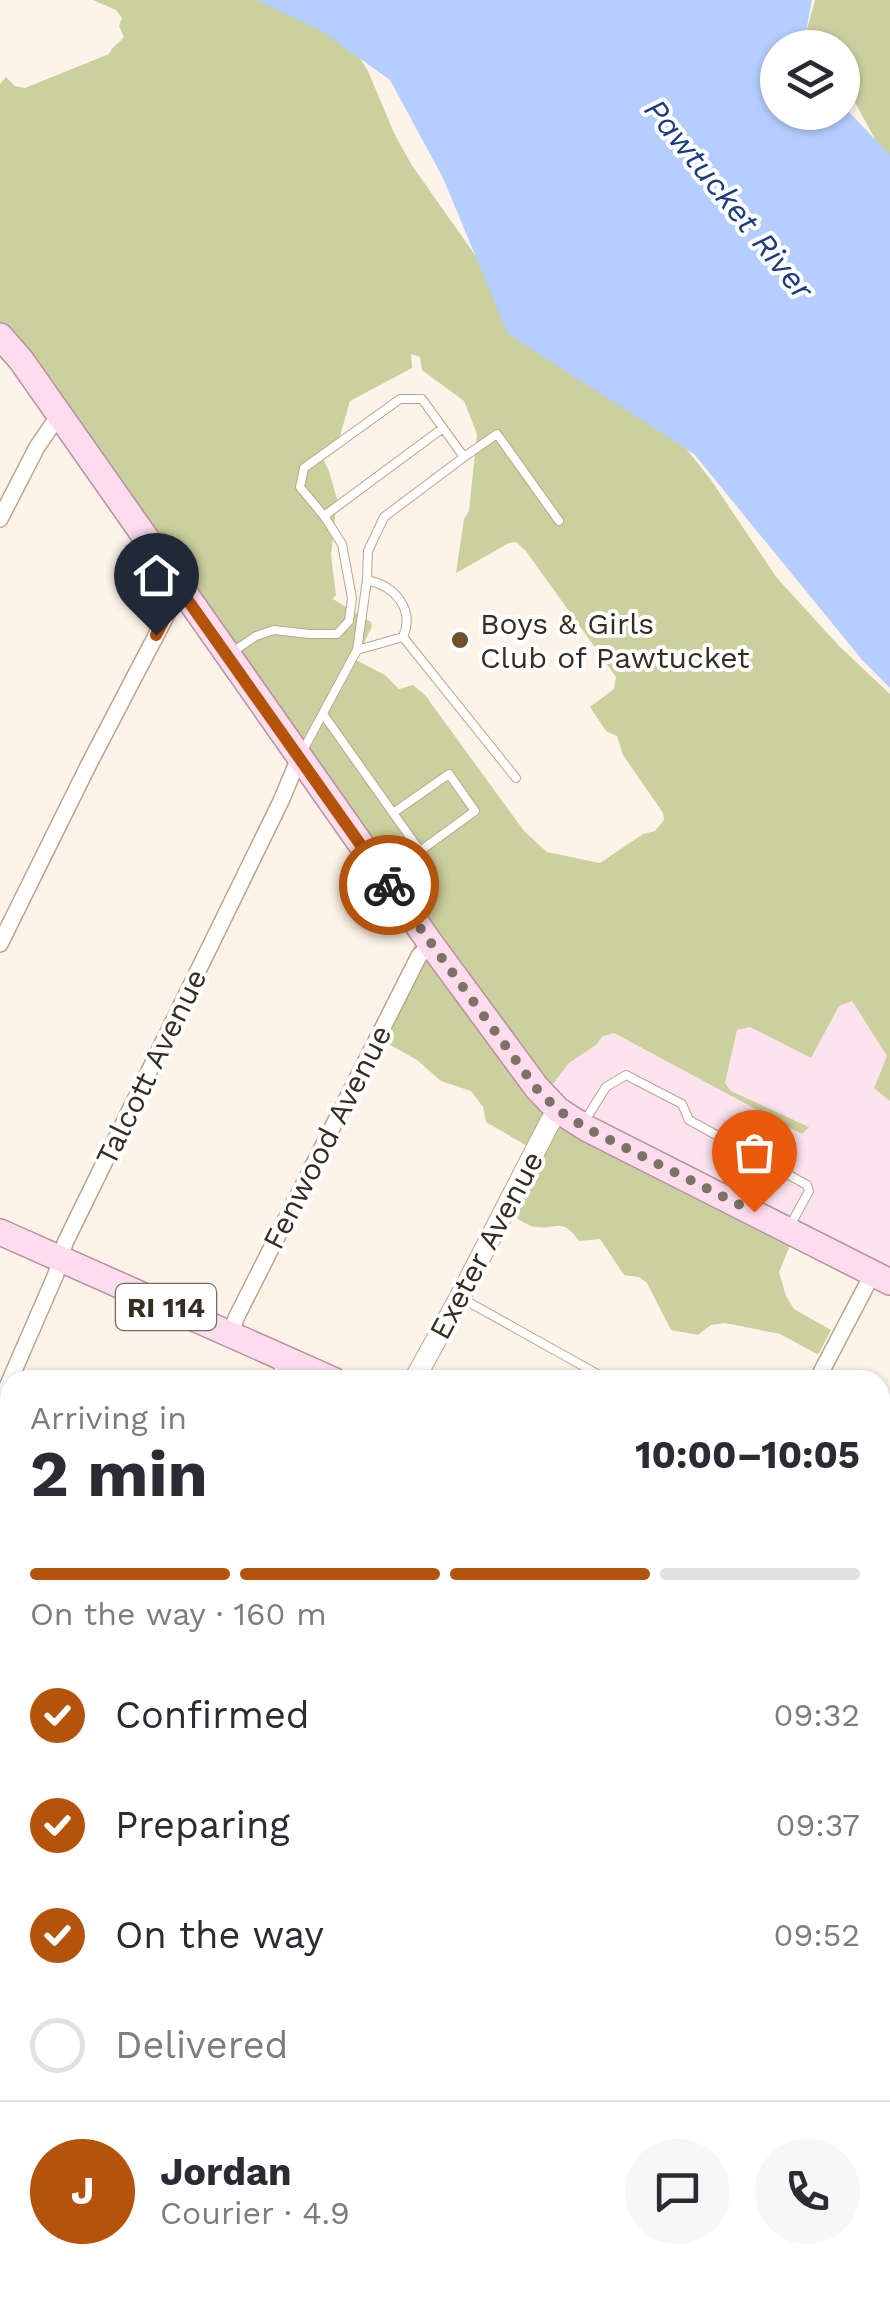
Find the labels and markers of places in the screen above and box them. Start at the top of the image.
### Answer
pin [114,533,199,636]
place label: Boys & Girls Club of Pawtucket [480,606,750,675]
marker: Boys & Girls Club of Pawtucket [449,629,471,651]
pin [712,1110,797,1213]

